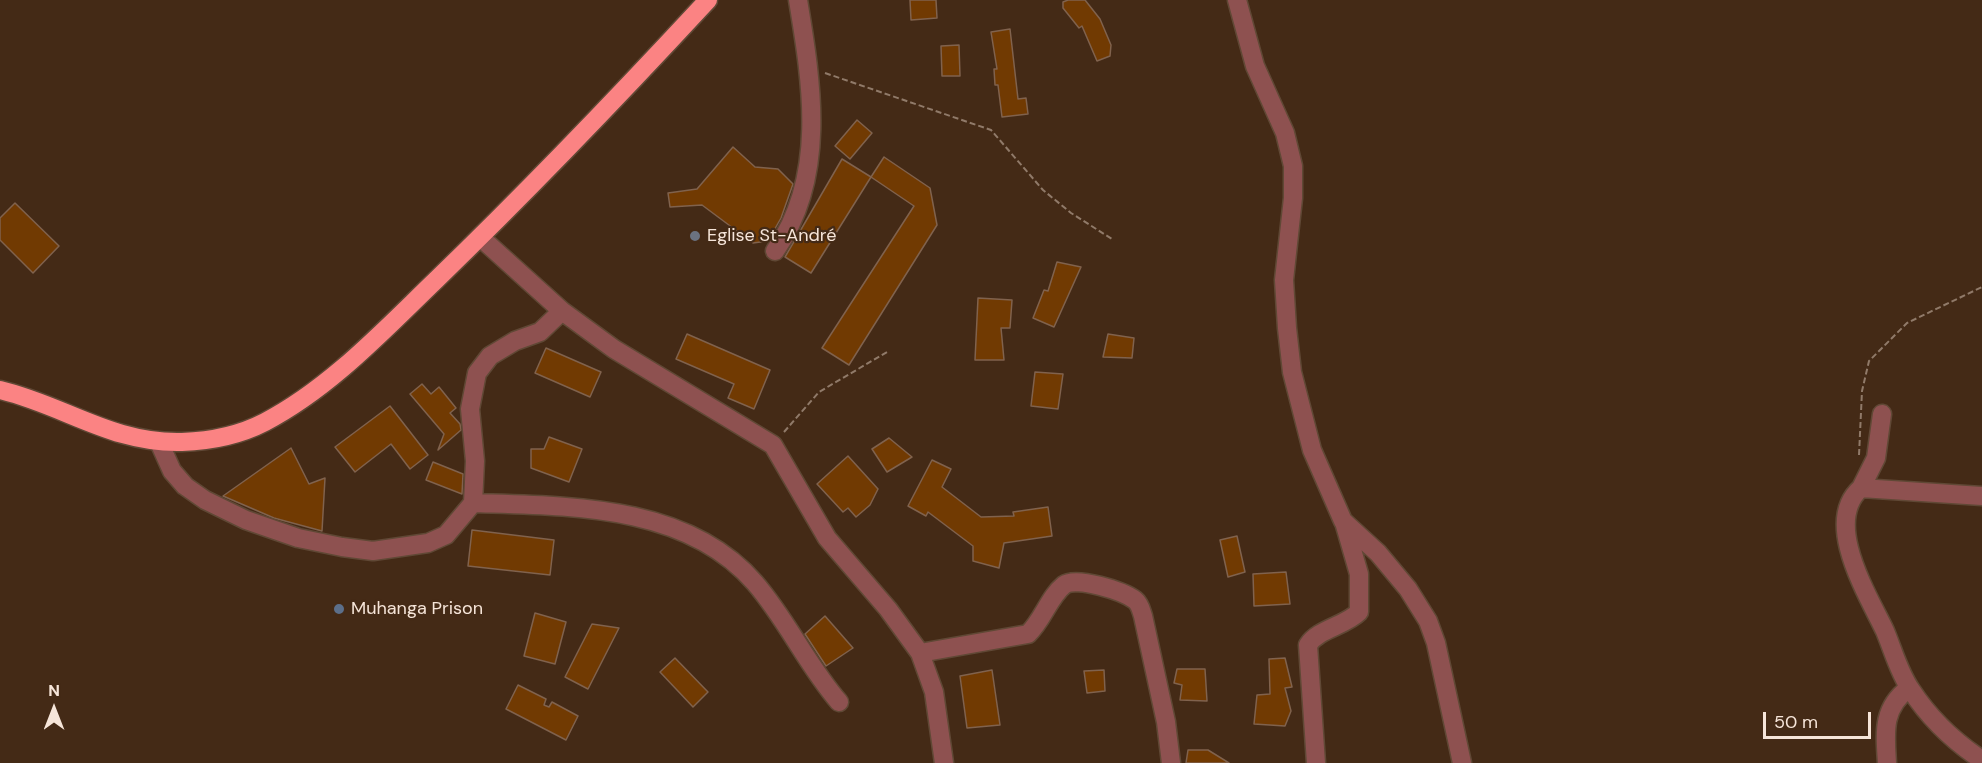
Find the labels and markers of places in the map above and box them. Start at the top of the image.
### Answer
place label: Eglise St-André [707,225,836,247]
marker: Eglise St-André [688,229,702,243]
place label: Muhanga Prison [351,598,483,620]
marker: Muhanga Prison [332,602,346,616]

